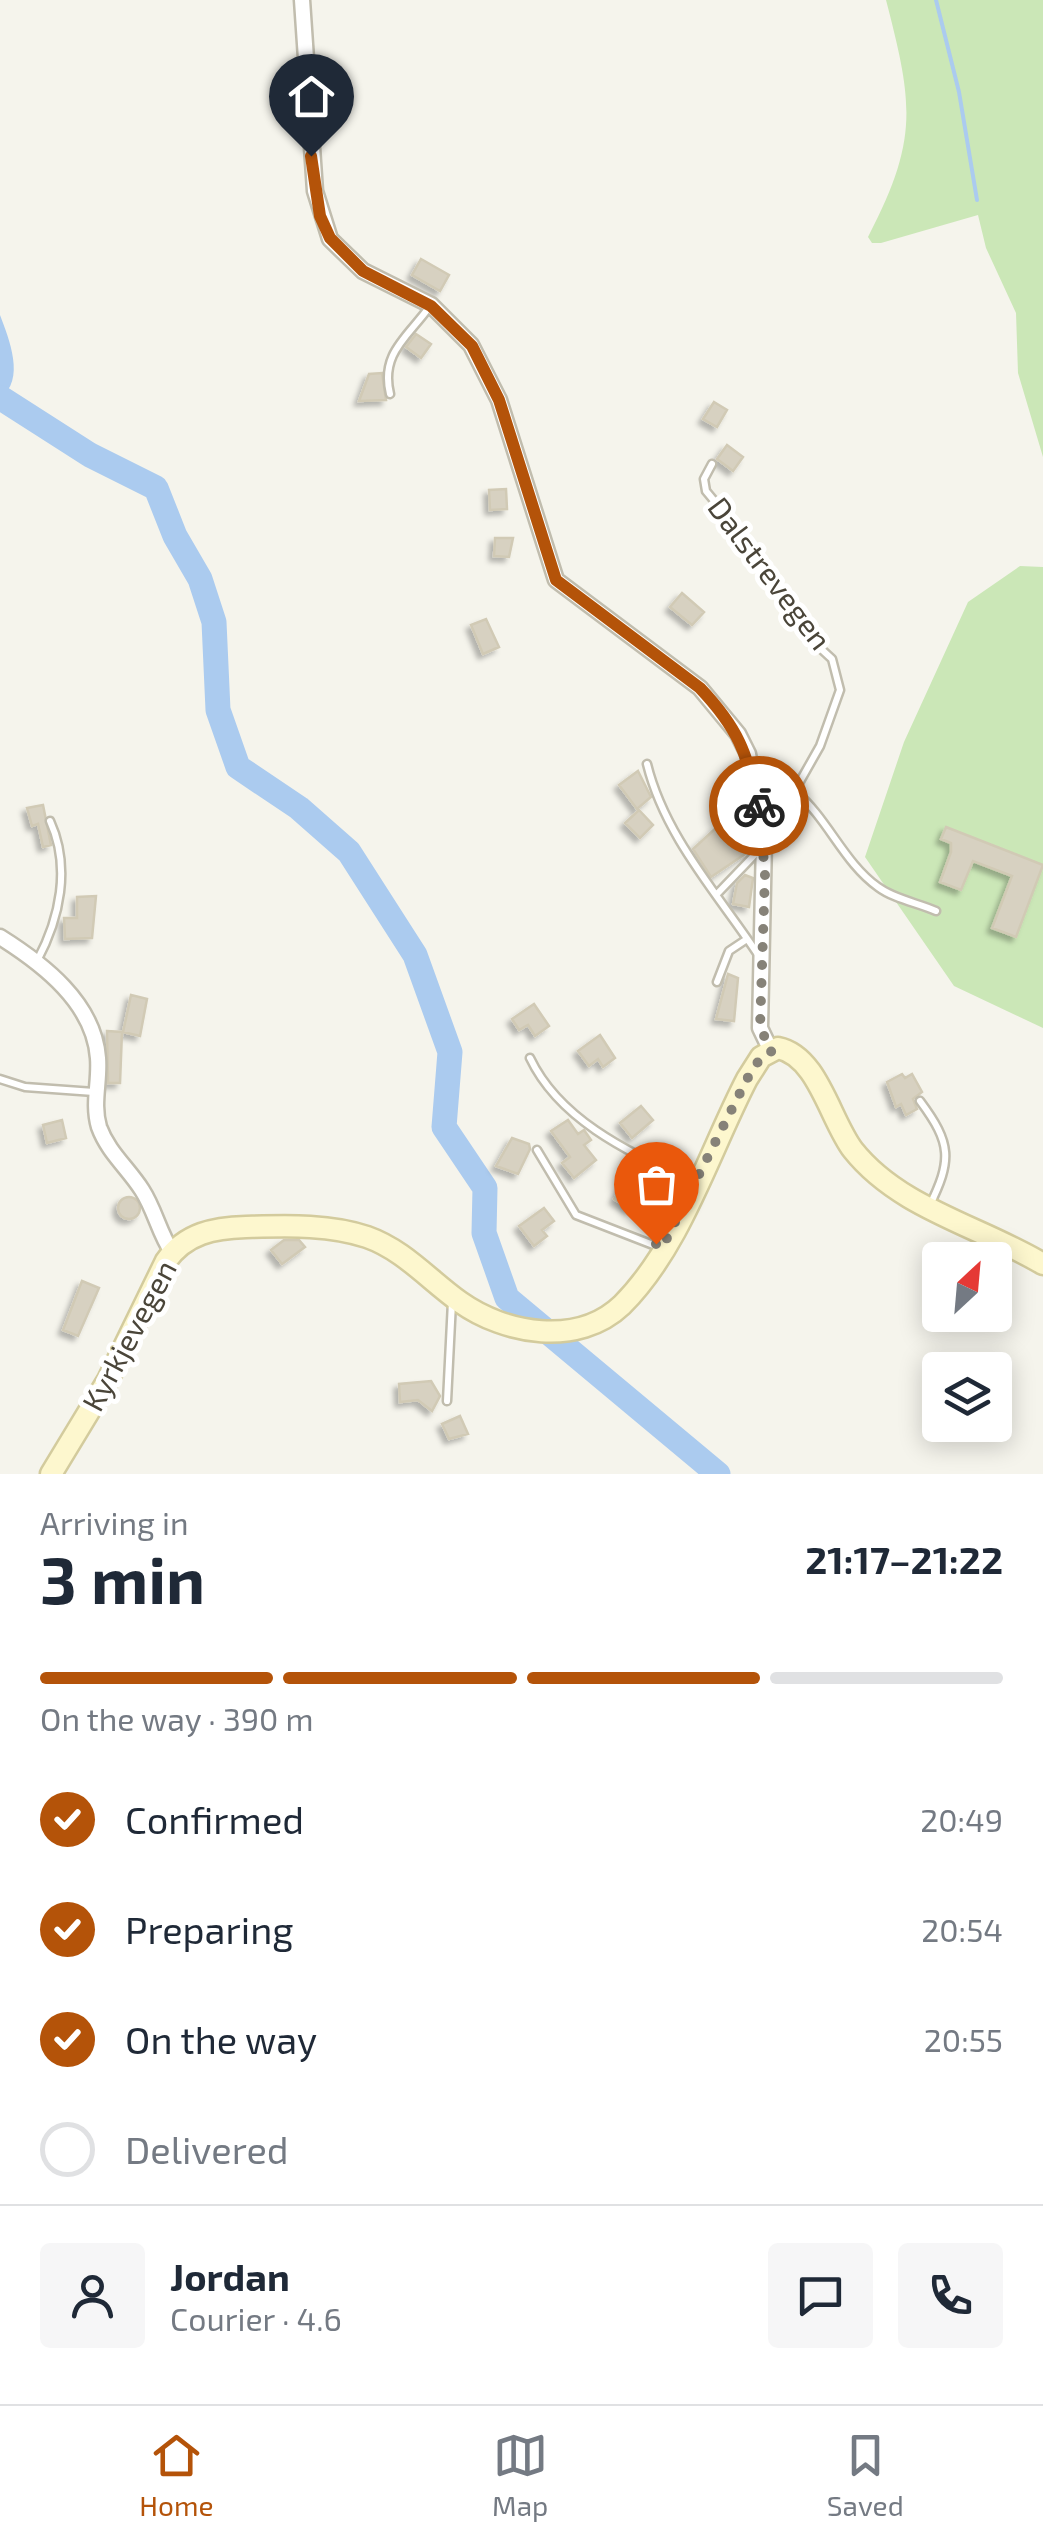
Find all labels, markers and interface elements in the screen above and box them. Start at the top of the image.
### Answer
pin [269,54,354,157]
icon: home [284,69,339,124]
street label: Dalstrevegen [702,489,840,656]
courier [709,756,809,856]
icon: bike [732,779,787,834]
pin [614,1142,699,1245]
icon: bag [629,1157,684,1212]
north arrow [922,1242,1012,1332]
map controls [922,1242,1012,1442]
street label: Kyrkjevegen [73,1254,183,1417]
button: layers [922,1352,1012,1442]
text: Arriving in [40,1503,189,1541]
text: 21:17–21:22 [805,1536,1003,1582]
text: 3 min [40,1539,205,1617]
text: On the way · 390 m [40,1699,313,1737]
icon: check [40,1792,95,1847]
text: Confirmed [125,1796,304,1842]
text: 20:49 [920,1800,1003,1838]
icon: check [40,1902,95,1957]
text: Preparing [125,1906,293,1952]
text: 20:54 [921,1910,1003,1948]
icon: check [40,2012,95,2067]
text: On the way [125,2016,317,2062]
text: 20:55 [924,2020,1003,2058]
text: Delivered [125,2126,289,2172]
button: person [40,2243,145,2348]
button: chat [768,2243,873,2348]
button: phone [898,2243,1003,2348]
text: Jordan [170,2253,290,2299]
text: Courier · 4.6 [170,2299,342,2337]
tab: Home [139,2428,213,2522]
tab: Map [492,2428,548,2522]
tab: Saved [827,2428,904,2522]

